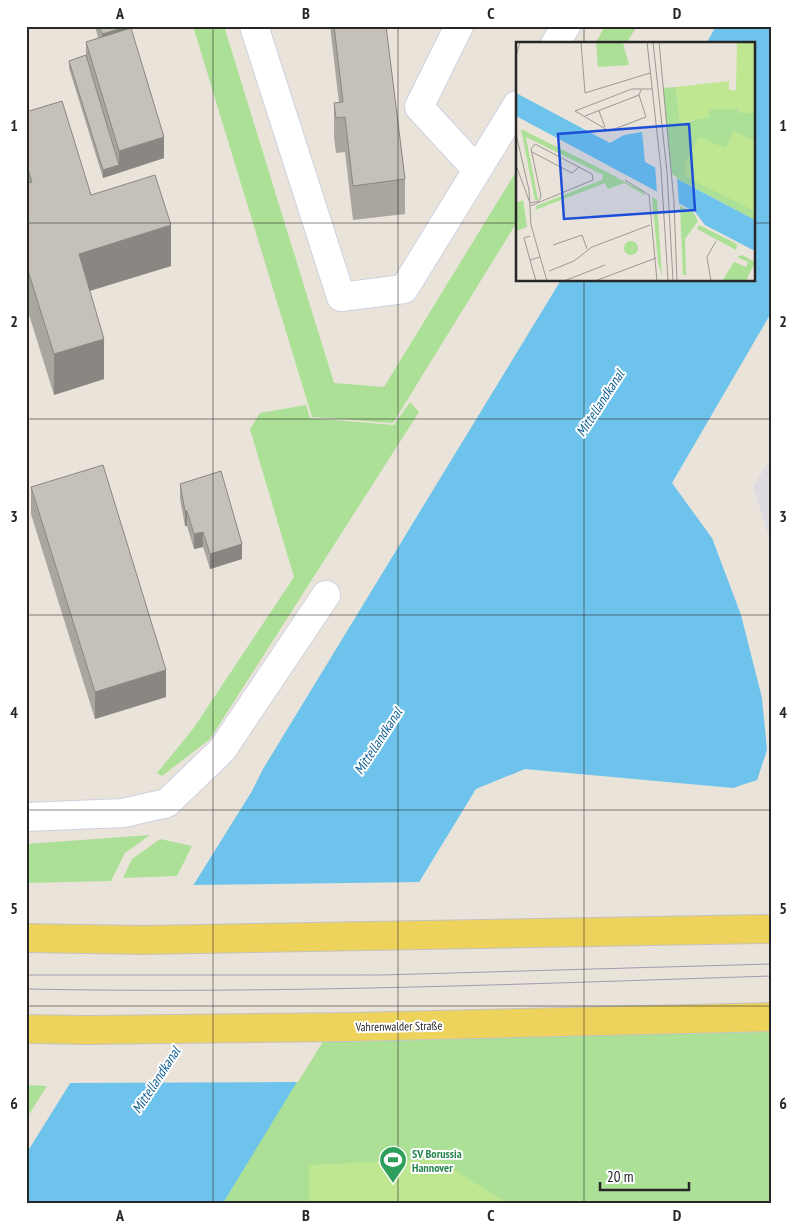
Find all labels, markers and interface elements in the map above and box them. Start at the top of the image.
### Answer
text: A [115,3,125,23]
text: B [302,3,310,23]
text: C [487,3,495,23]
text: D [673,3,682,23]
inset map [516,42,754,281]
text: 1 [10,115,18,135]
text: 1 [779,115,787,135]
text: 2 [10,311,18,331]
text: 2 [779,311,787,331]
water label: Mittellandkanal [572,365,629,440]
text: 3 [10,506,18,526]
text: 3 [779,506,787,526]
text: 4 [10,702,18,722]
text: 4 [779,702,787,722]
water label: Mittellandkanal [350,703,407,778]
text: 5 [10,898,18,918]
text: 5 [779,898,787,918]
street label: Vahrenwalder Straße [355,1018,442,1034]
water label: Mittellandkanal [128,1042,185,1117]
text: 6 [10,1093,18,1113]
text: 6 [779,1093,787,1113]
sports icon: SV Borussia Hannover [378,1145,408,1184]
place label: SV Borussia Hannover [412,1146,462,1175]
scale bar [600,1159,688,1191]
text: 20 m [607,1167,633,1186]
text: A [115,1205,125,1225]
text: B [302,1205,310,1225]
text: C [487,1205,495,1225]
text: D [673,1205,682,1225]

